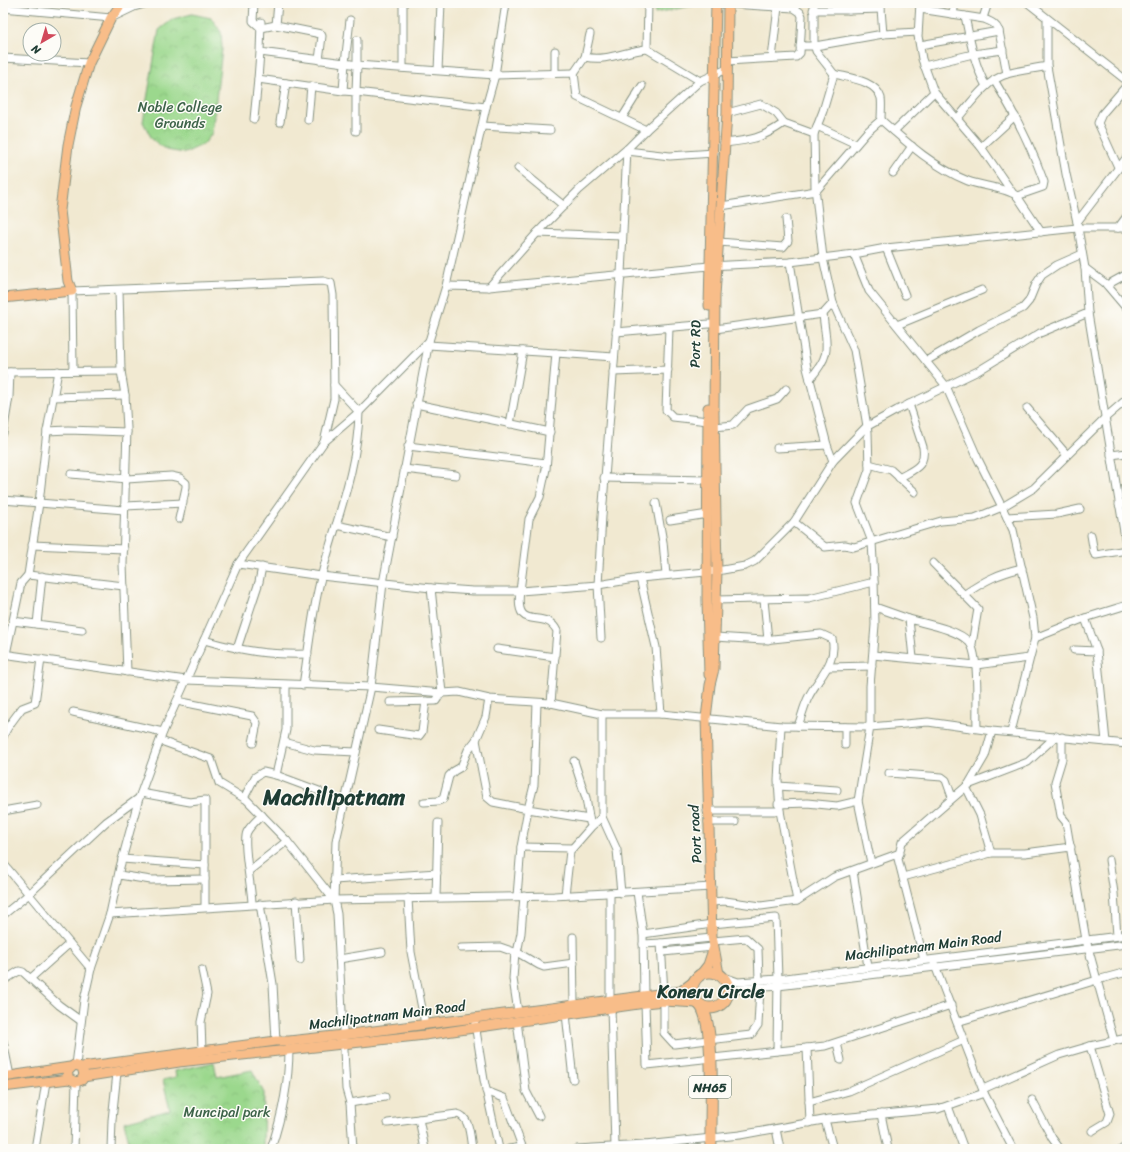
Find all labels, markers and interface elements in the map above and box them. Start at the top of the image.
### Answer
north arrow [22,22,62,62]
text: N [27,39,46,60]
park label: Noble College Grounds [138,95,222,136]
street label: Port RD [683,319,708,368]
district label: Machilipatnam [262,778,405,817]
street label: Port road [681,803,710,864]
street label: Machilipatnam Main Road [843,924,1004,969]
district label: Koneru Circle [656,976,766,1008]
street label: Machilipatnam Main Road [307,993,468,1038]
road number: NH65 [689,1076,731,1098]
park label: Muncipal park [184,1100,271,1125]

